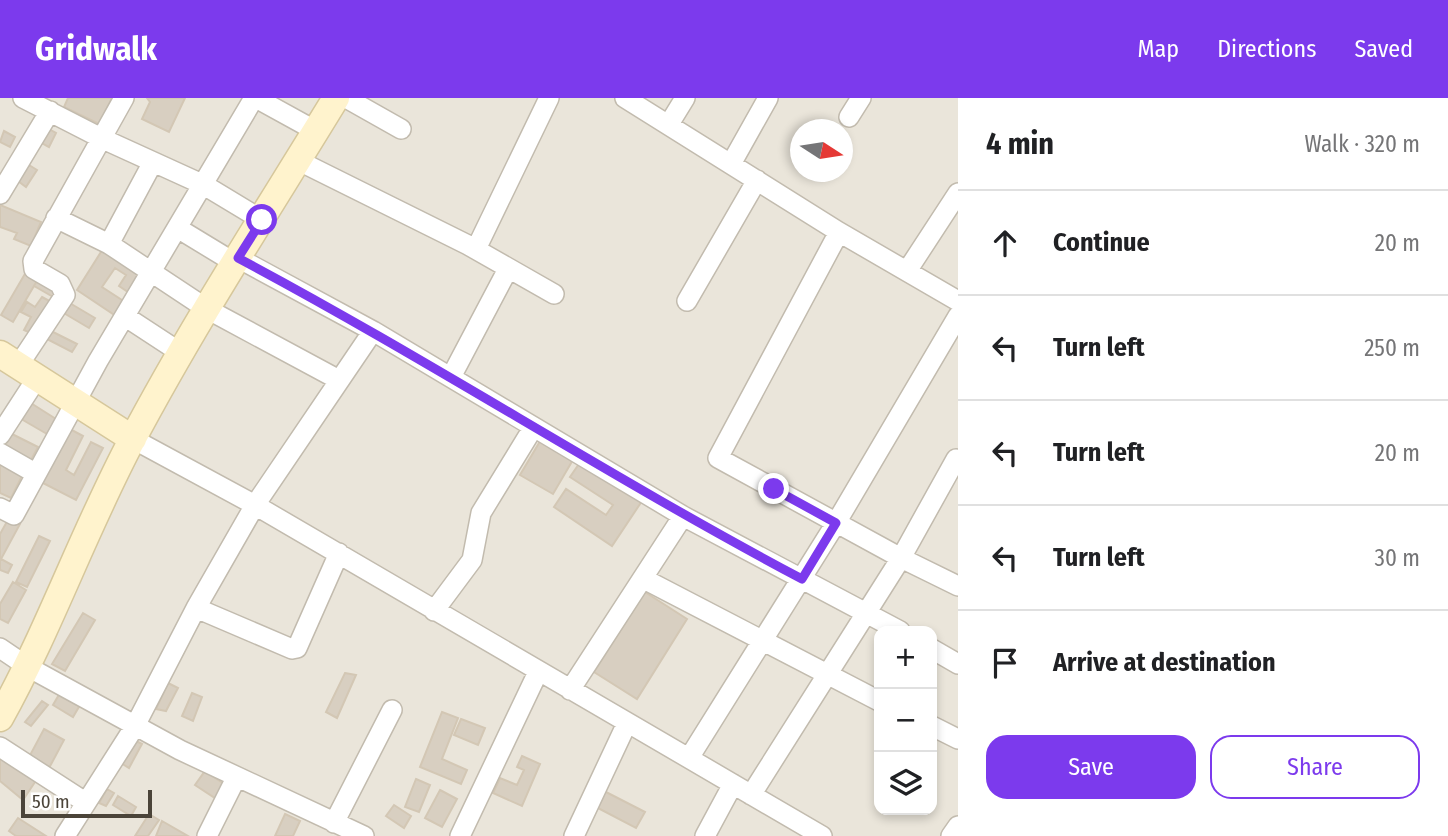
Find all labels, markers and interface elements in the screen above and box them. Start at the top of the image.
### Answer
text: Gridwalk [35,29,157,69]
text: Map [1138,35,1179,63]
text: Directions [1217,35,1316,63]
text: Saved [1354,35,1413,63]
north arrow [790,119,853,182]
text: 4 min [986,126,1054,162]
text: Walk · 320 m [1305,130,1420,158]
route start [246,204,277,235]
icon: ahead [986,224,1024,262]
text: Continue [1053,227,1150,258]
text: 20 m [1375,229,1420,257]
icon: left [986,329,1024,367]
text: Turn left [1053,332,1145,363]
text: 250 m [1364,334,1420,362]
icon: left [986,434,1024,472]
text: Turn left [1053,437,1145,468]
text: 20 m [1375,439,1420,467]
route end [758,473,789,504]
icon: left [986,539,1024,577]
text: Turn left [1053,542,1145,573]
text: 30 m [1375,544,1420,572]
map controls [874,626,937,815]
button: + [874,626,937,689]
icon: arrive [986,644,1024,682]
text: Arrive at destination [1053,647,1276,678]
button: − [874,689,937,752]
button: Save [986,735,1196,799]
button: Share [1210,735,1420,799]
button: layers [874,752,937,815]
scale bar [21,787,152,819]
text: 50 m [32,790,70,813]

